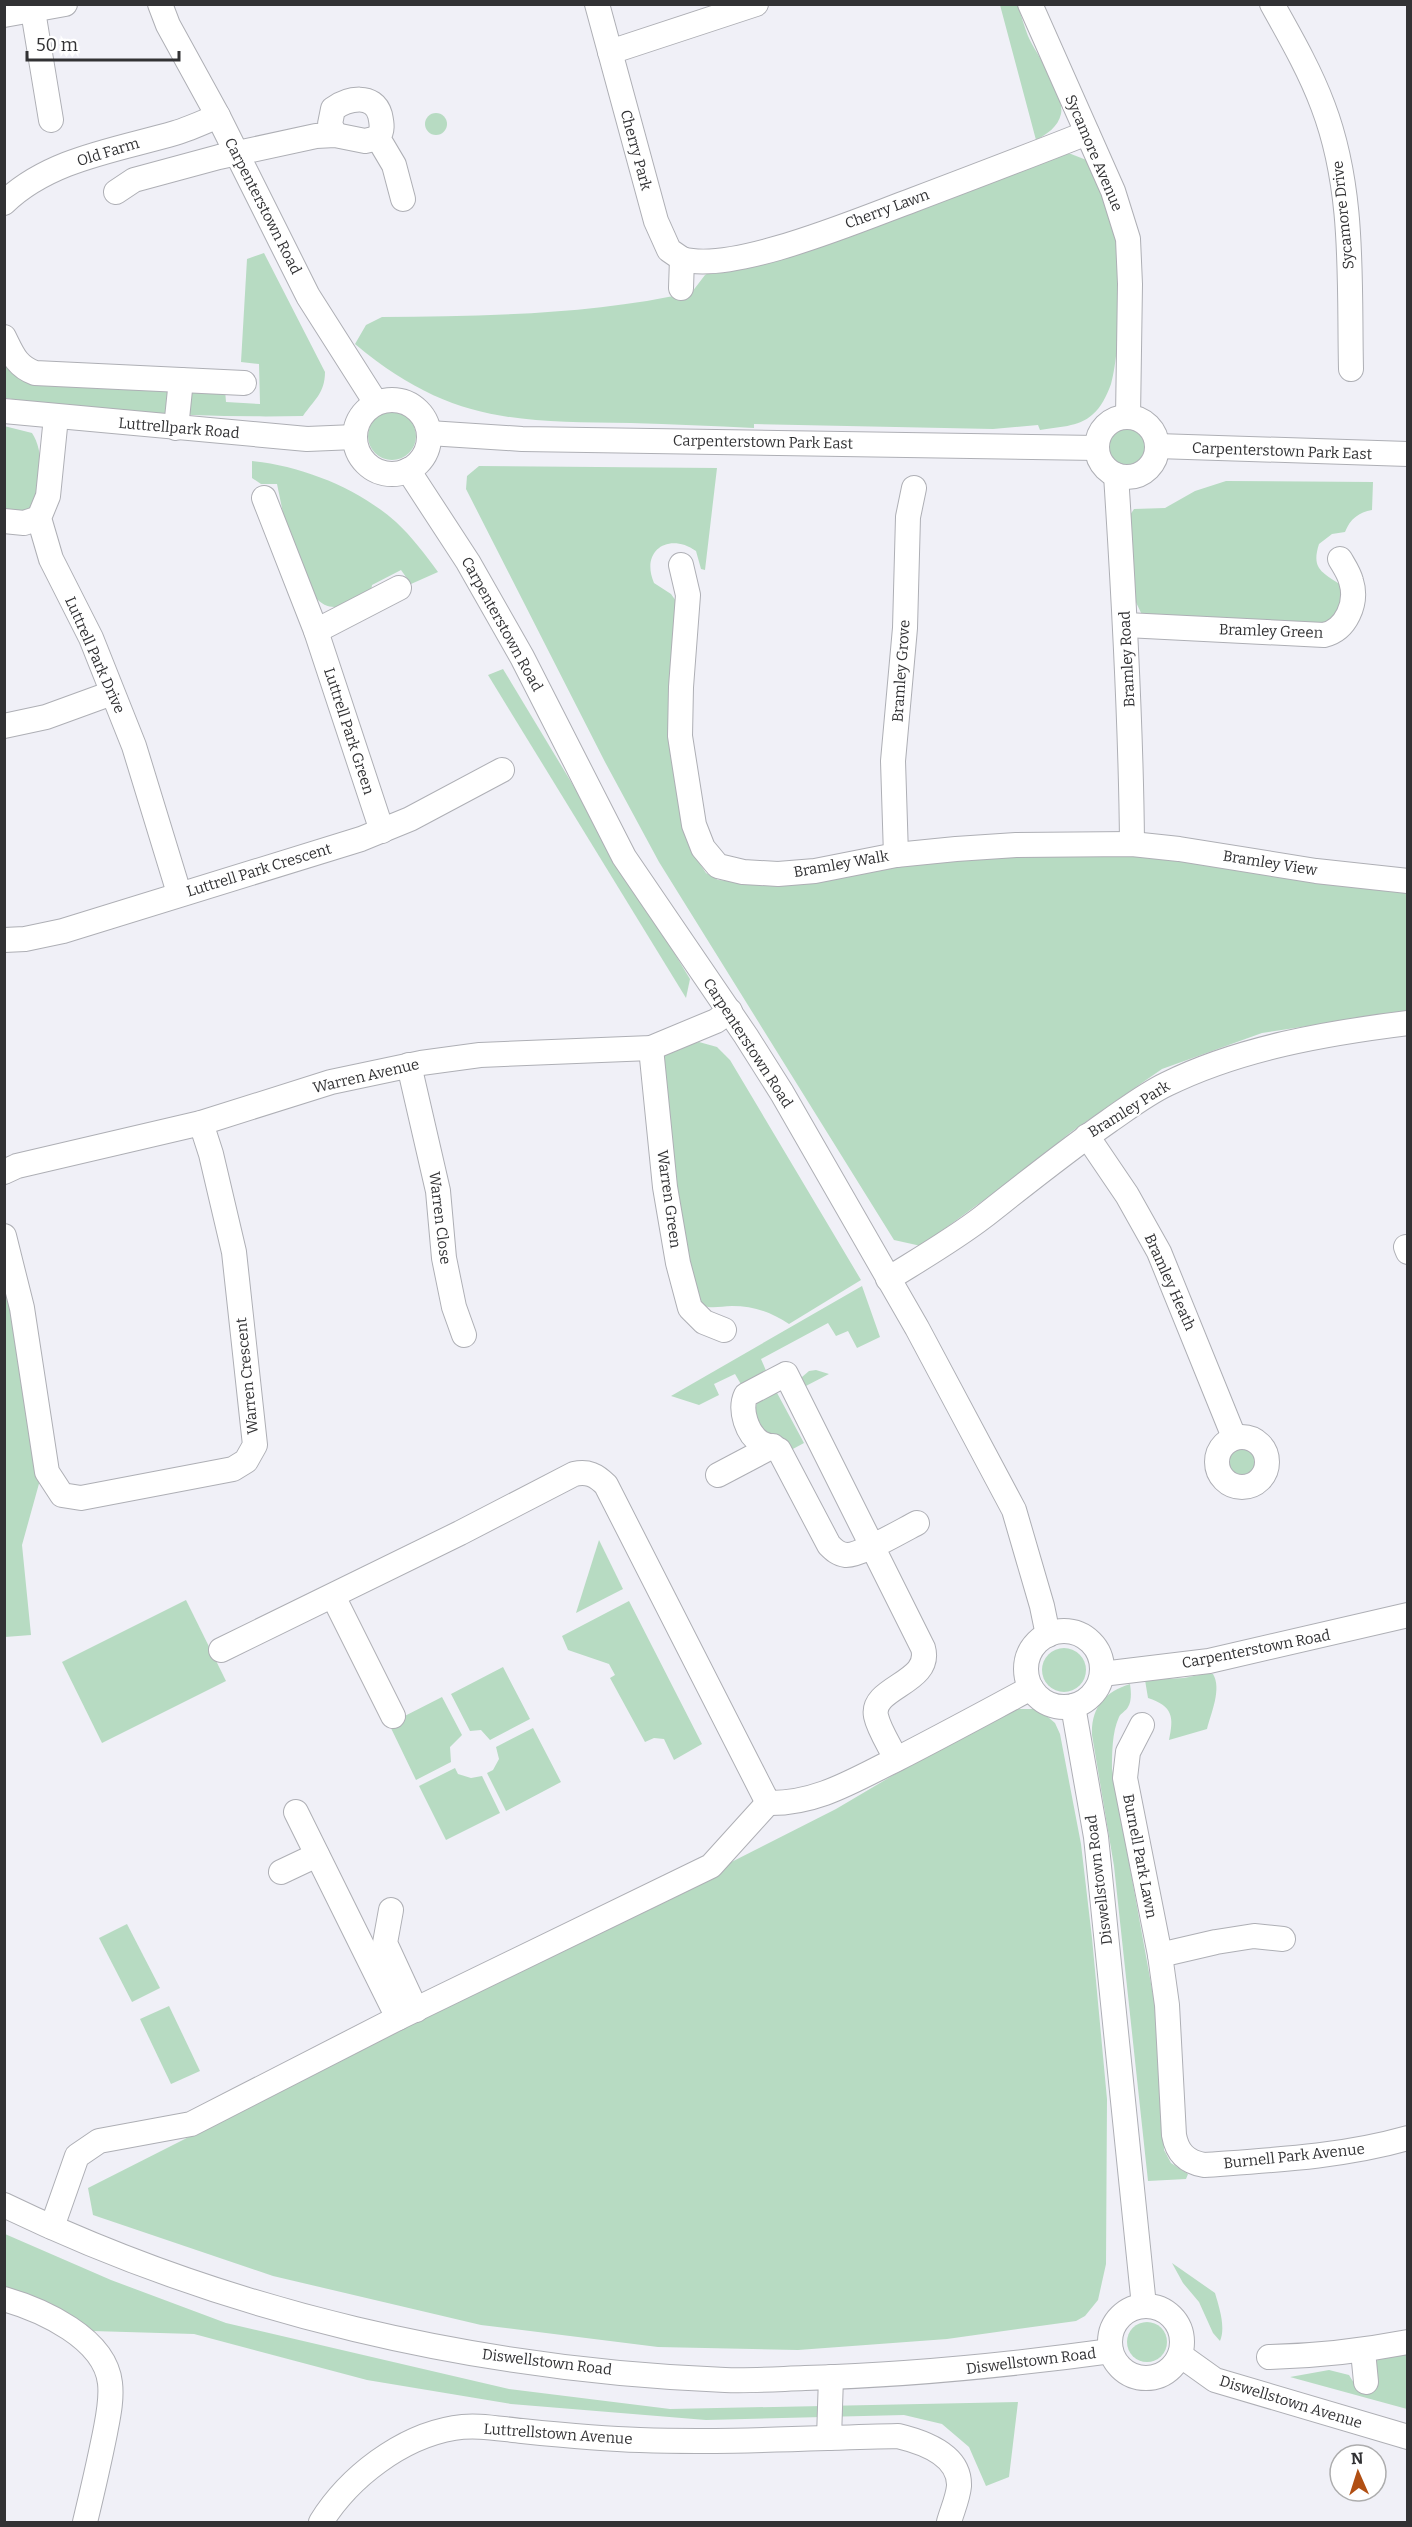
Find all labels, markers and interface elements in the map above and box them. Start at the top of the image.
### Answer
scale bar [27,24,178,62]
text: 50 m [36,34,78,56]
street label: Sycamore Avenue [1061,92,1127,214]
street label: Cherry Park [617,108,656,193]
street label: Old Farm [75,134,142,170]
street label: Carpenterstown Road [221,135,305,277]
street label: Sycamore Drive [1328,160,1358,270]
street label: Cherry Lawn [842,185,932,233]
street label: Luttrellpark Road [118,414,240,442]
street label: Carpenterstown Park East [673,431,854,453]
street label: Carpenterstown Park East [1192,439,1373,463]
street label: Carpenterstown Road [458,554,547,694]
street label: Luttrell Park Drive [61,594,129,716]
street label: Bramley Road [1115,610,1139,708]
street label: Bramley Grove [888,619,914,723]
street label: Bramley Green [1218,620,1324,642]
street label: Luttrell Park Green [320,665,378,797]
street label: Luttrell Park Crescent [184,839,334,901]
street label: Bramley Walk [792,847,890,881]
street label: Bramley View [1222,847,1319,879]
street label: Carpenterstown Road [699,975,797,1111]
street label: Warren Avenue [311,1055,421,1097]
street label: Bramley Park [1085,1077,1174,1141]
street label: Warren Green [653,1149,685,1250]
street label: Warren Close [425,1171,455,1265]
street label: Bramley Heath [1141,1231,1200,1334]
street label: Warren Crescent [232,1316,262,1435]
street label: Carpenterstown Road [1180,1626,1332,1672]
street label: Burnell Park Lawn [1119,1792,1161,1920]
street label: Diswellstown Road [1082,1814,1116,1946]
street label: Burnell Park Avenue [1223,2140,1365,2172]
street label: Diswellstown Road [965,2344,1097,2378]
street label: Diswellstown Road [481,2345,613,2379]
street label: Diswellstown Avenue [1217,2372,1365,2432]
street label: Luttrellstown Avenue [483,2420,633,2448]
north arrow [1328,2443,1388,2503]
text: N [1351,2449,1364,2468]

